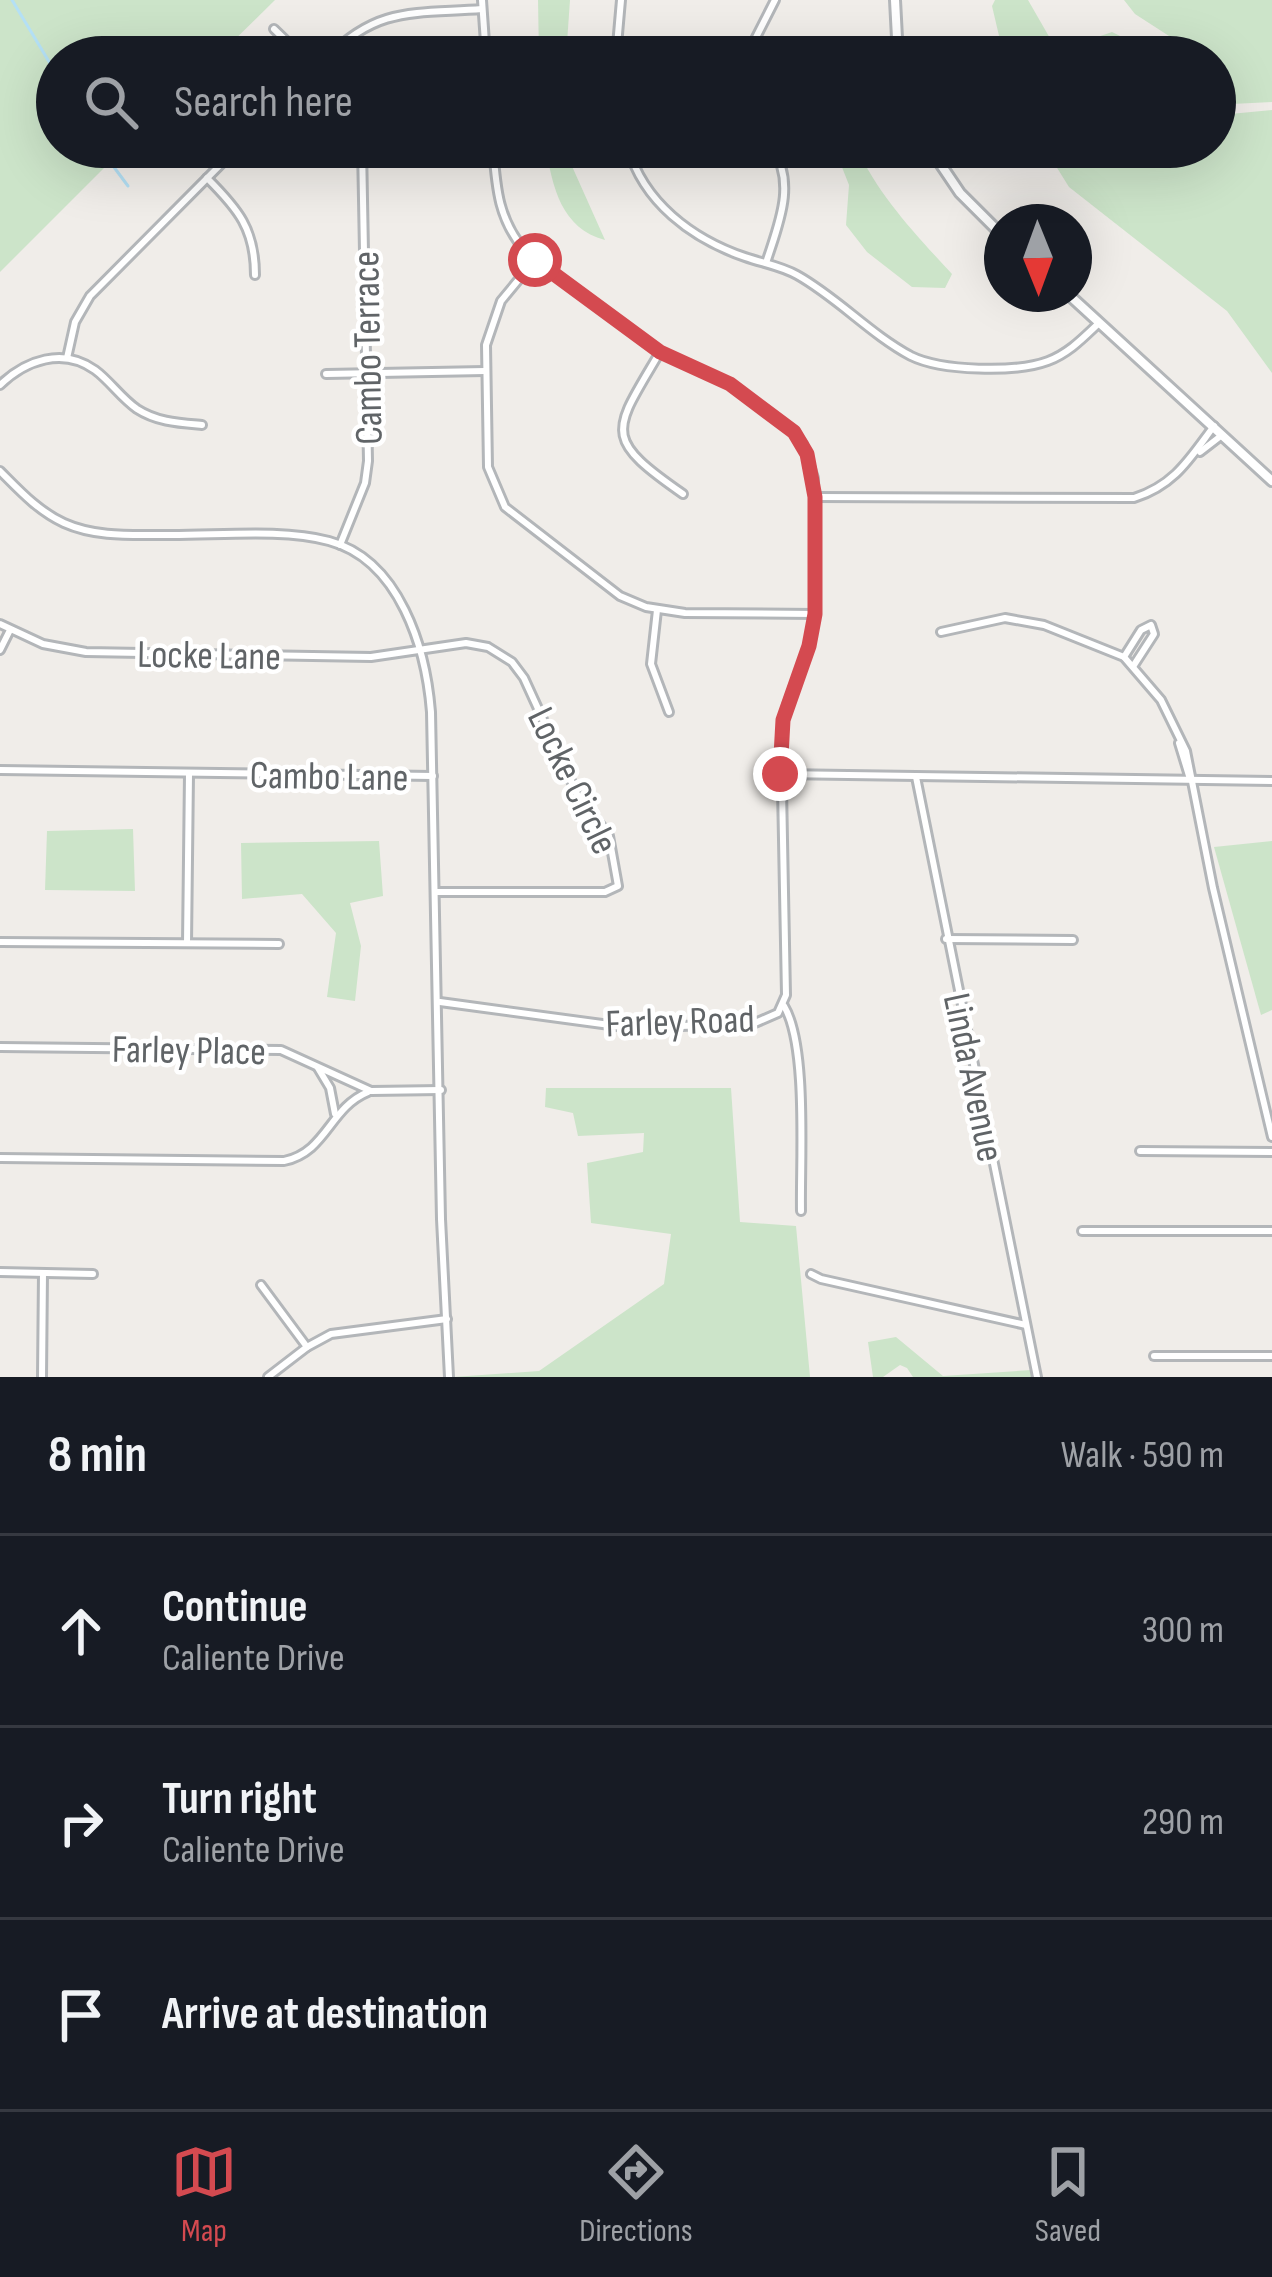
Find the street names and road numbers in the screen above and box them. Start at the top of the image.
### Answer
street label: Cambo Terrace [343,251,394,445]
street label: Locke Lane [137,632,281,681]
street label: Locke Circle [516,700,627,862]
street label: Cambo Lane [249,753,409,802]
street label: Linda Avenue [932,989,1013,1166]
street label: Farley Road [605,996,755,1049]
street label: Farley Place [112,1027,266,1076]

